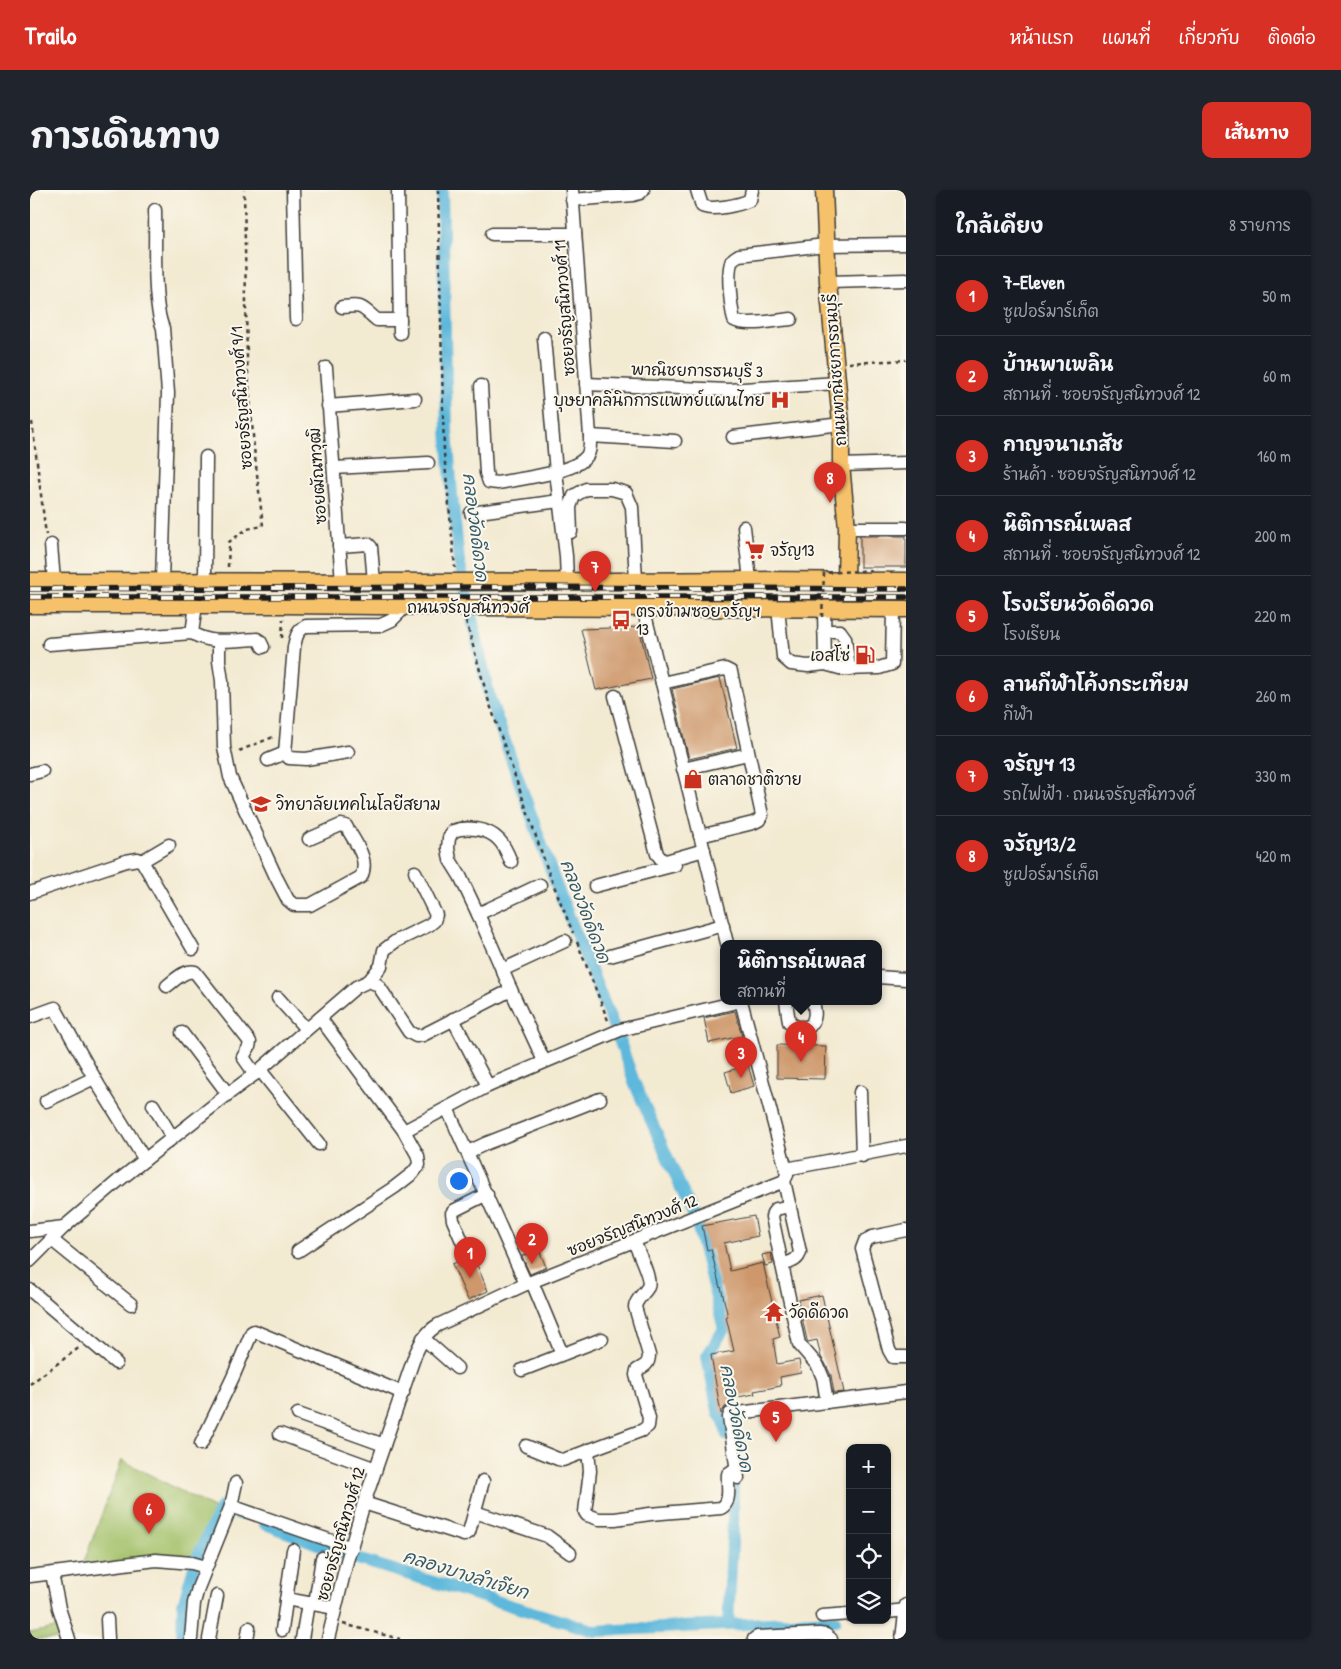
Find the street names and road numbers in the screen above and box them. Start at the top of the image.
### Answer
street label: ซอยจรัญสนิทวงศ์ 11 [548,239,580,377]
street label: ถนนพาณิชยการธนบุรี [819,292,853,447]
street label: ซอยจรัญสนิทวงศ์ 9/1 [225,325,257,470]
street label: พาณิชยการธนบุรี 3 [631,358,763,384]
street label: ซอยฒัณฑวุฒิ [303,427,333,525]
street label: ถนนจรัญสนิทวงศ์ [407,596,530,618]
street label: ซอยจรัญสนิทวงศ์ 12 [564,1189,701,1261]
street label: ซอยจรัญสนิทวงศ์ 12 [310,1464,370,1604]

